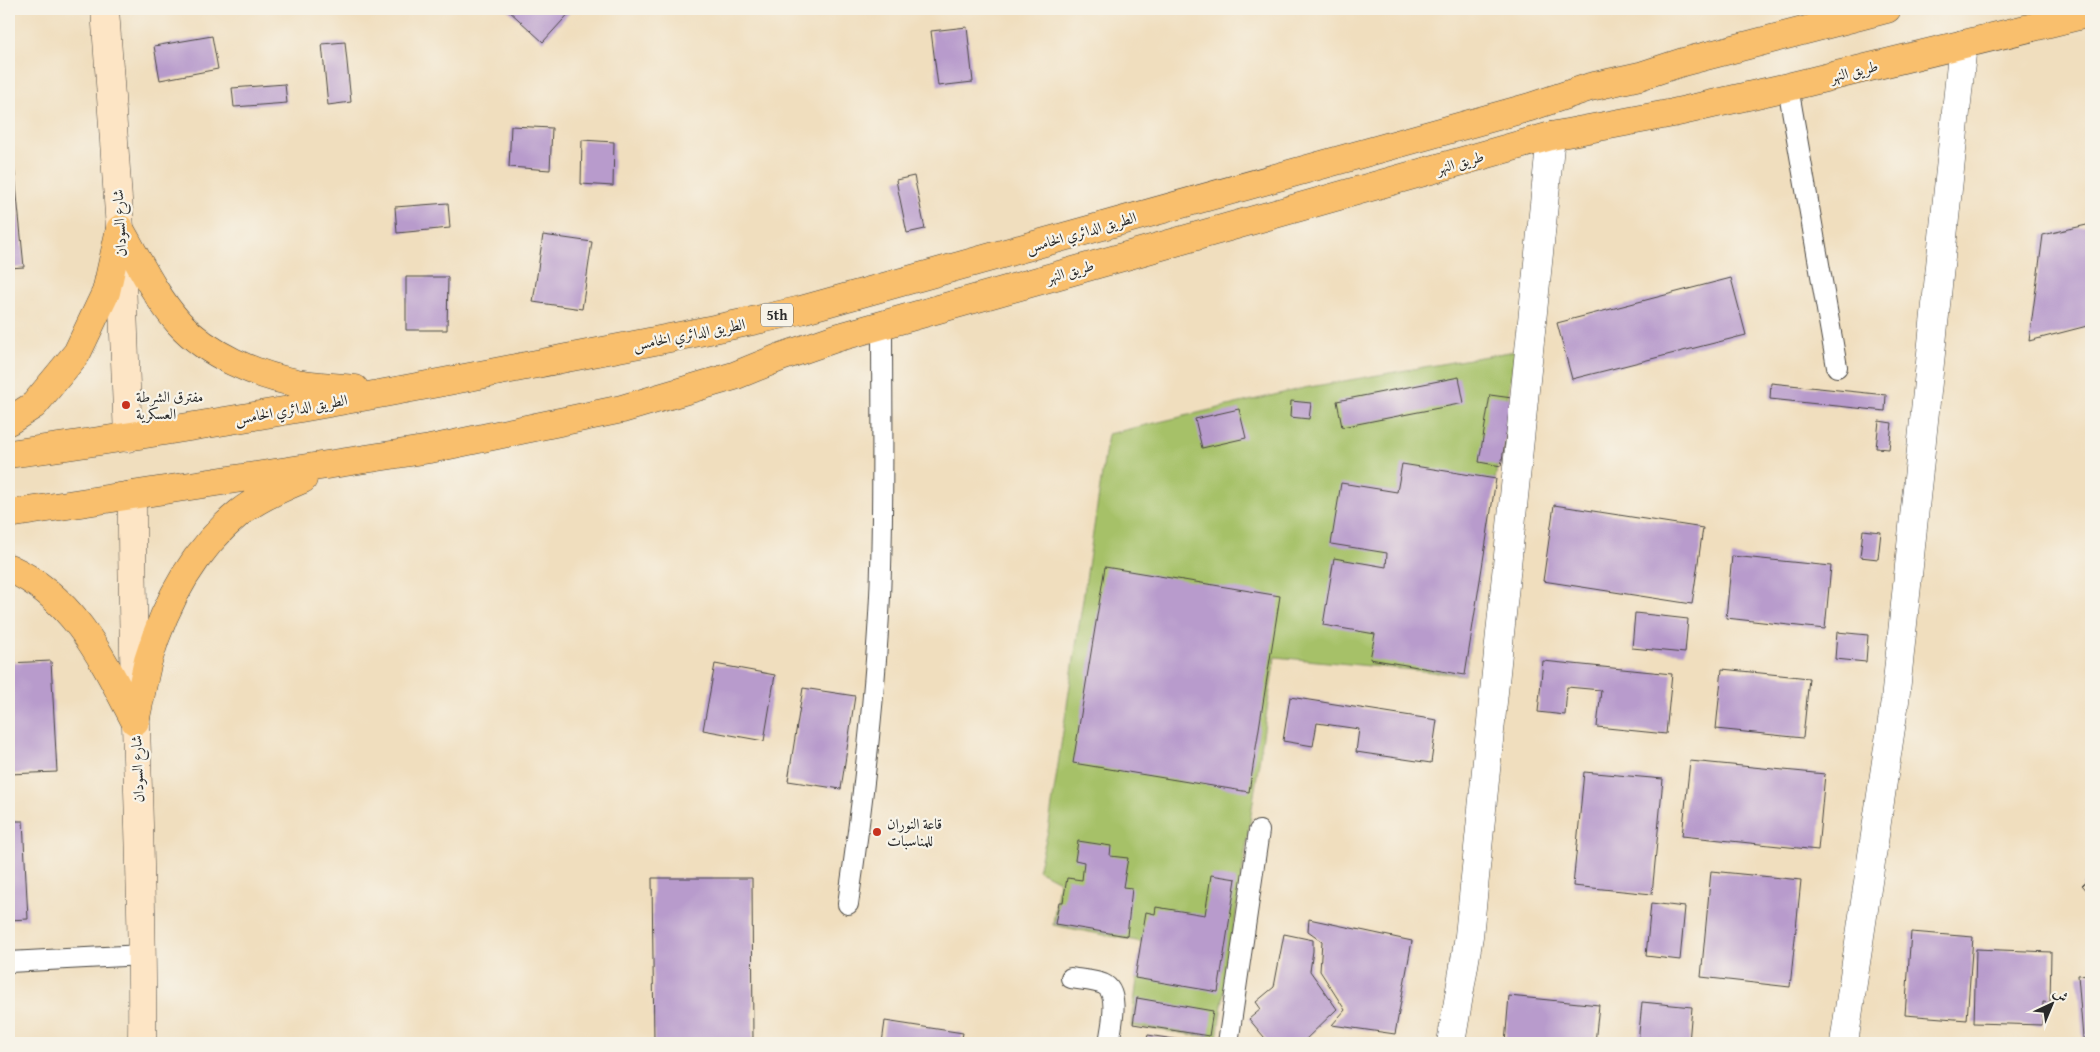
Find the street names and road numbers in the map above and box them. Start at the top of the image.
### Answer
street label: طريق النهر [1826,55,1880,88]
street label: طريق النهر [1432,145,1486,179]
street label: شارع السودان [107,189,134,257]
street label: الطريق الدائري الخامس [1023,206,1139,260]
street label: طريق النهر [1042,254,1096,288]
road number: 5th [761,304,793,326]
street label: الطريق الدائري الخامس [631,313,747,357]
street label: الطريق الدائري الخامس [233,389,349,431]
street label: شارع السودان [125,735,152,803]

